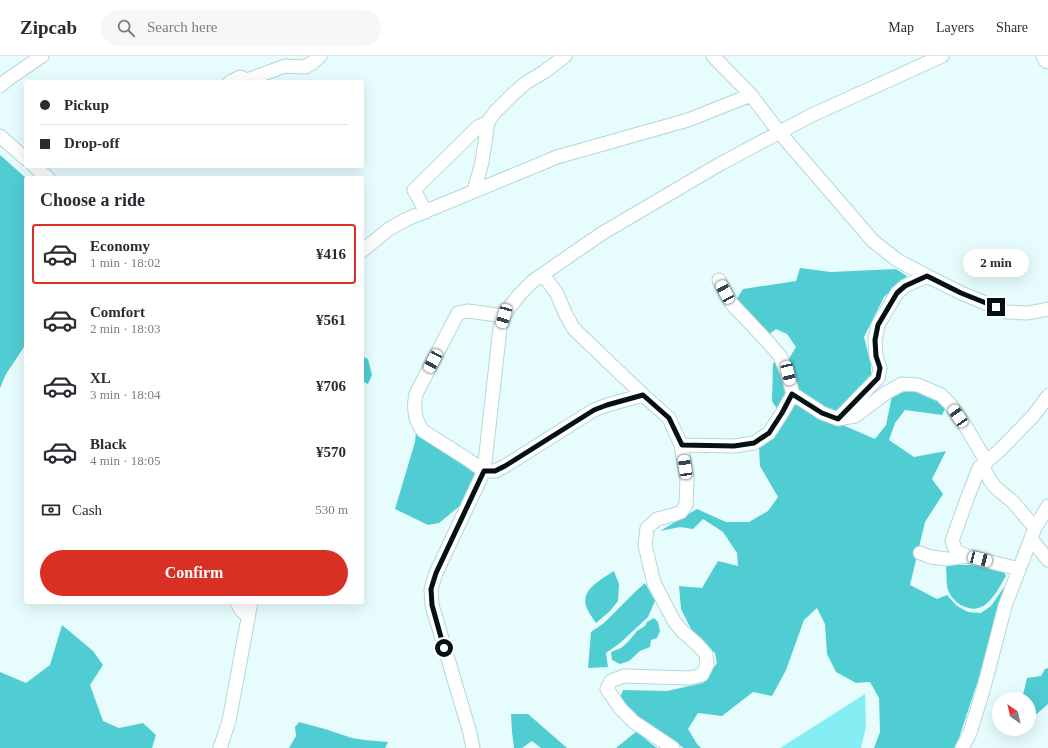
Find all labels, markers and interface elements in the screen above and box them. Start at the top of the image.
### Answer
search box [101,10,381,46]
text: Zipcab [20,17,77,38]
icon: search [115,17,137,39]
text: Search here [147,19,217,35]
text: Map [888,20,914,35]
text: Layers [936,20,974,35]
text: Share [996,20,1028,35]
text: Pickup [64,97,109,113]
text: Drop-off [64,135,120,151]
text: Choose a ride [40,190,145,210]
icon: car [42,236,78,272]
text: Economy [90,238,150,254]
text: ¥416 [316,246,346,262]
callout: 2 min [963,249,1029,277]
text: 1 min · 18:02 [90,255,160,270]
text: 2 min [980,255,1012,270]
car [714,279,736,305]
route end [987,298,1005,316]
icon: car [42,302,78,338]
car [495,303,513,329]
text: Comfort [90,304,145,320]
text: ¥561 [316,312,346,328]
text: 2 min · 18:03 [90,321,160,336]
car [422,348,444,374]
car [779,360,797,386]
icon: car [42,368,78,404]
text: XL [90,370,111,386]
text: ¥706 [316,378,346,394]
text: 3 min · 18:04 [90,387,160,402]
car [946,403,970,429]
icon: car [42,434,78,470]
text: Black [90,436,127,452]
text: ¥570 [316,444,346,460]
text: 4 min · 18:05 [90,453,160,468]
car [677,454,693,480]
icon: cash [40,499,62,521]
text: Cash [72,502,102,518]
text: 530 m [315,502,348,517]
button: Confirm [40,550,348,596]
car [967,550,993,568]
route start [435,639,453,657]
north arrow [992,692,1036,736]
map controls [992,692,1036,736]

